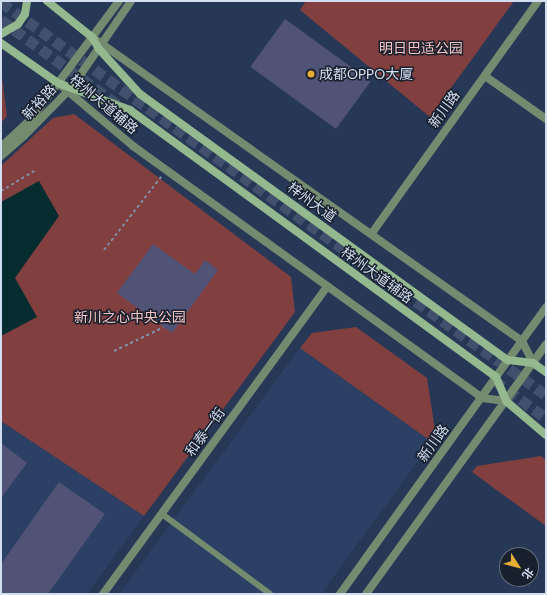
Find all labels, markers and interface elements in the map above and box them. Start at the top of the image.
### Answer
park label: 明日巴适公园 [379,40,463,56]
place label: 成都OPPO大厦 [319,66,413,82]
marker: 成都OPPO大厦 [306,69,316,79]
street label: 梓州大道辅路 [66,71,142,137]
street label: 新裕路 [19,81,59,123]
street label: 新川路 [425,87,463,131]
street label: 梓州大道 [284,179,340,225]
street label: 梓州大道辅路 [338,244,416,306]
park label: 新川之心中央公园 [74,309,186,325]
street label: 和泰一街 [182,404,228,460]
street label: 新川路 [414,421,452,465]
north arrow [499,547,539,587]
text: 北 [518,564,538,583]

